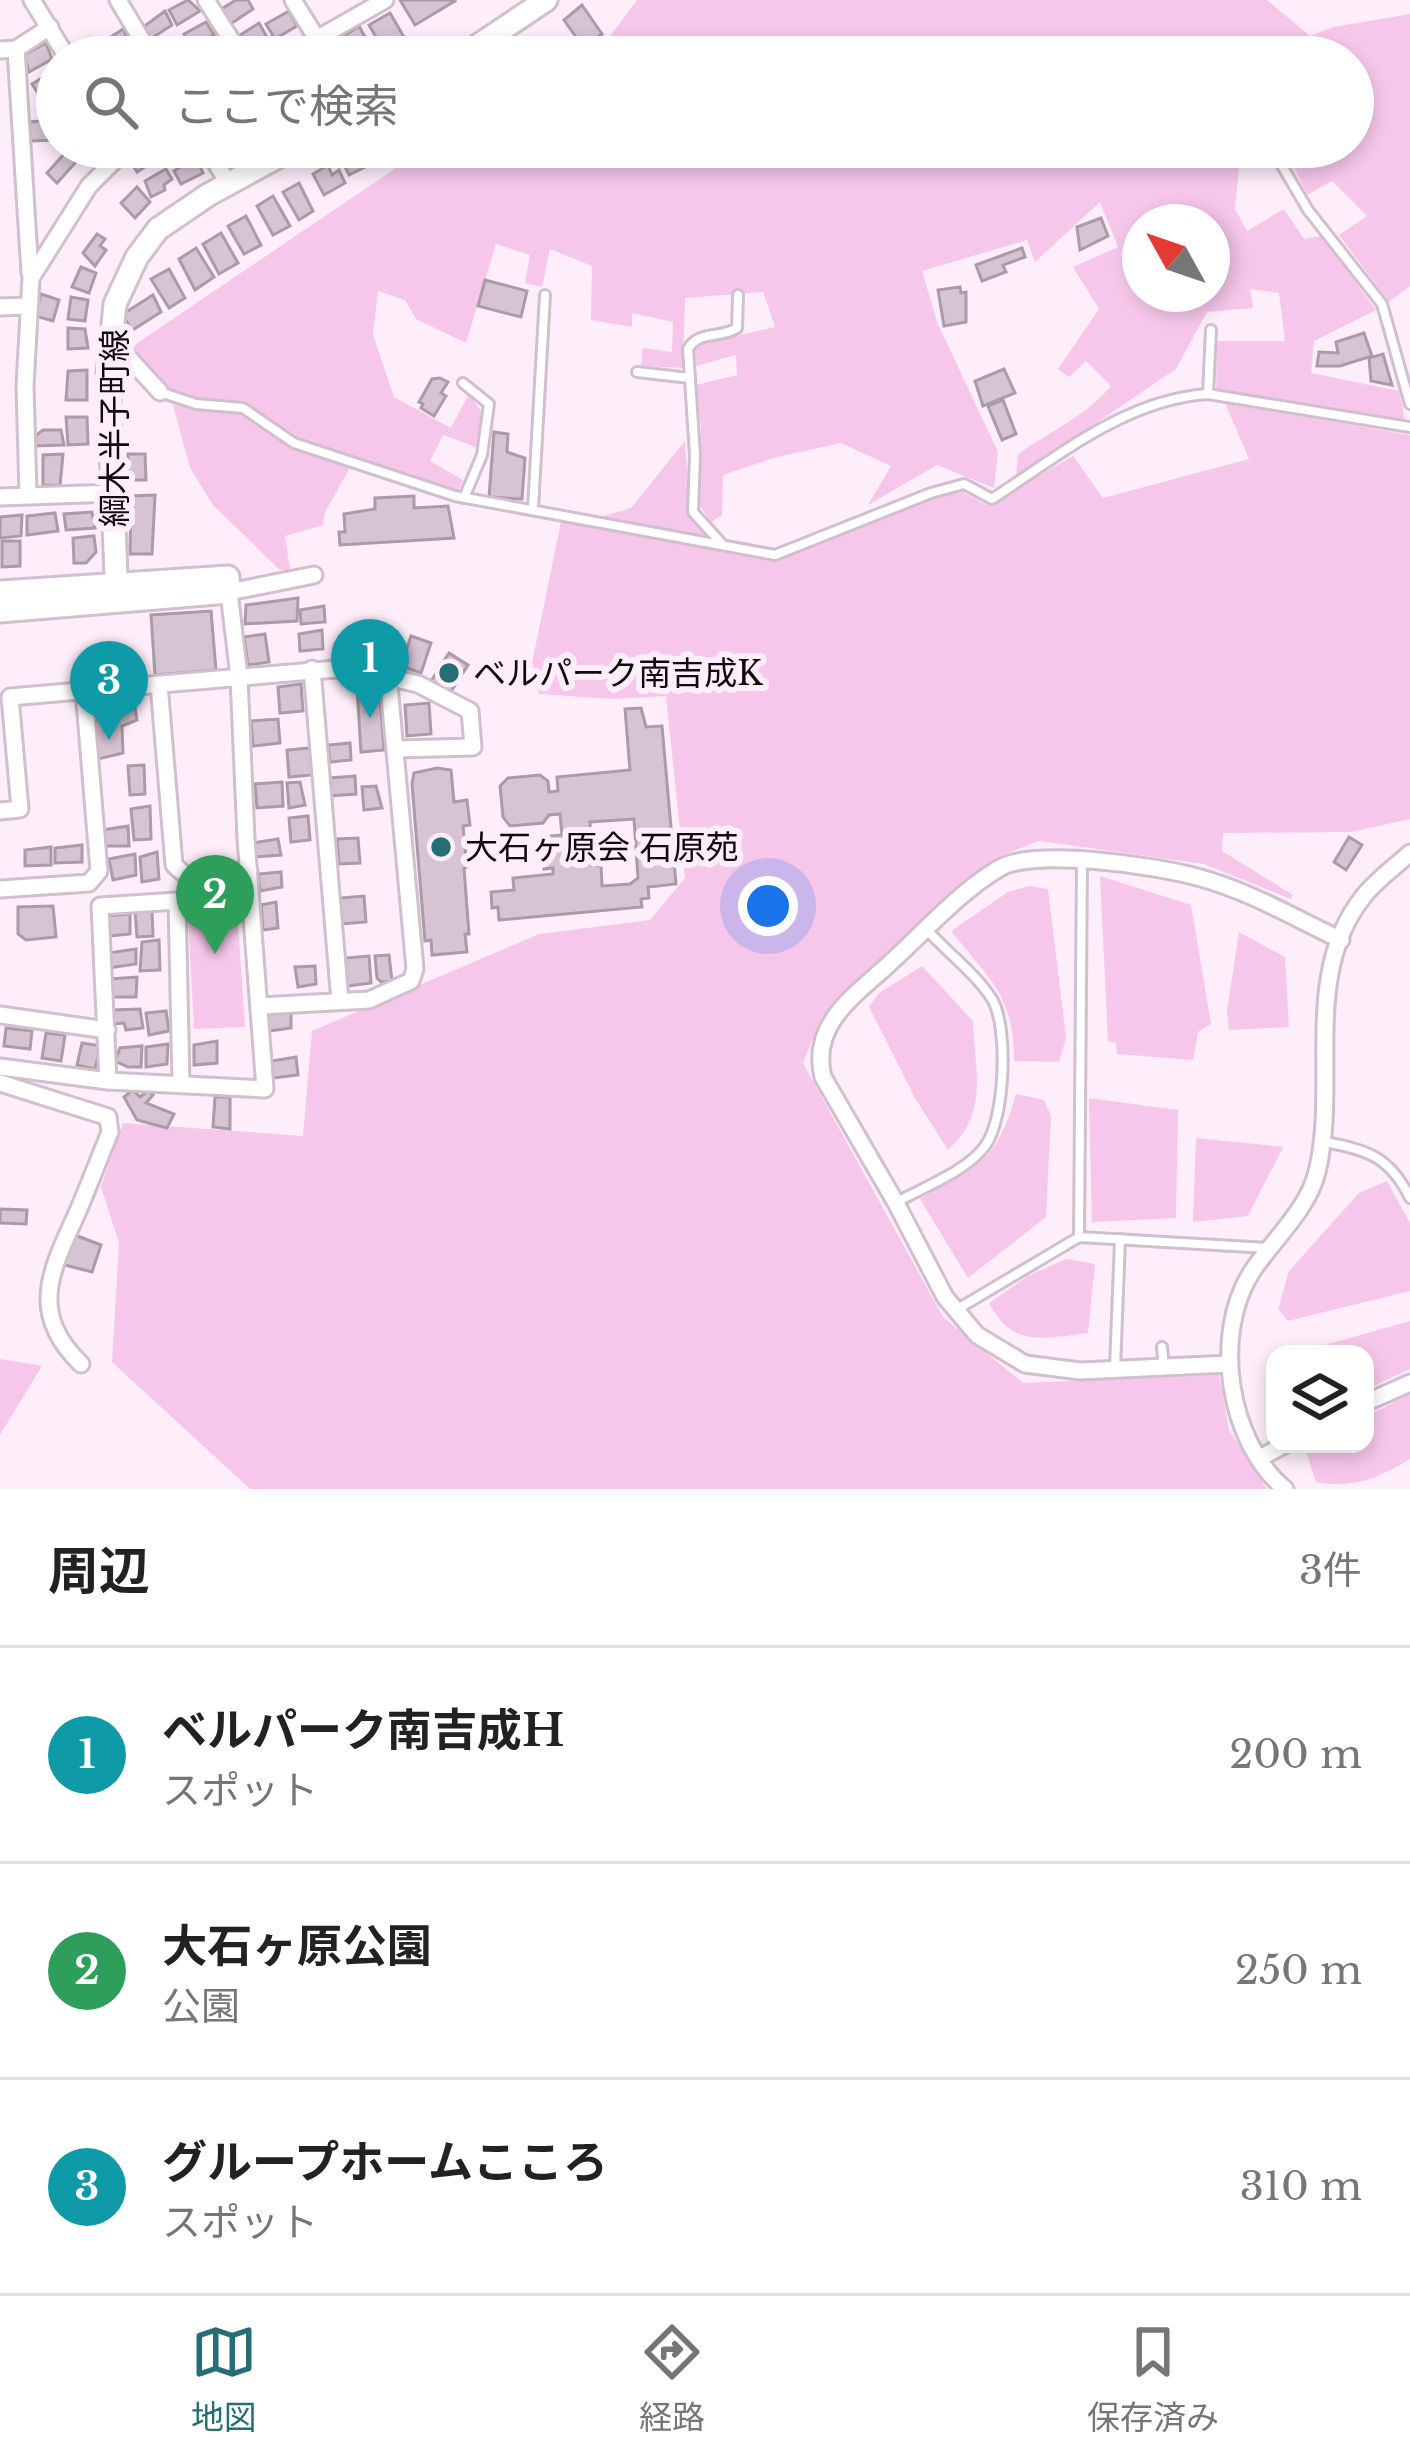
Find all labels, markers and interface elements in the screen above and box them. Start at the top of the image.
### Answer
search box [36,36,1374,168]
icon: search [78,69,144,135]
text: ここで検索 [174,78,399,134]
north arrow [1122,204,1230,312]
street label: 綱木半子町線 [94,329,135,527]
pin: 1 [331,619,409,718]
pin: 3 [70,641,148,740]
place label: ベルパーク南吉成K [473,653,764,694]
marker: ベルパーク南吉成K [436,660,462,686]
place label: 大石ヶ原会 石原苑 [465,827,738,868]
marker: 大石ヶ原会 石原苑 [428,834,454,860]
pin: 2 [176,855,254,954]
your location [738,876,798,936]
map controls [1266,1345,1374,1453]
button: layers [1266,1345,1374,1453]
text: 周辺 [48,1540,150,1603]
text: 3件 [1299,1546,1362,1595]
text: ベルパーク南吉成H [162,1702,565,1758]
text: 1 [78,1730,96,1779]
text: 200 m [1229,1730,1362,1779]
text: スポット [162,1766,318,1815]
text: 大石ヶ原公園 [162,1918,432,1974]
text: 2 [74,1946,100,1995]
text: 250 m [1235,1946,1362,1995]
text: 公園 [162,1982,240,2031]
text: グループホームこころ [162,2134,608,2190]
text: 3 [75,2162,99,2211]
text: 310 m [1240,2162,1362,2211]
text: スポット [162,2198,318,2247]
tab: 地図 [191,2319,257,2439]
tab: 経路 [639,2319,705,2439]
tab: 保存済み [1087,2319,1219,2439]

